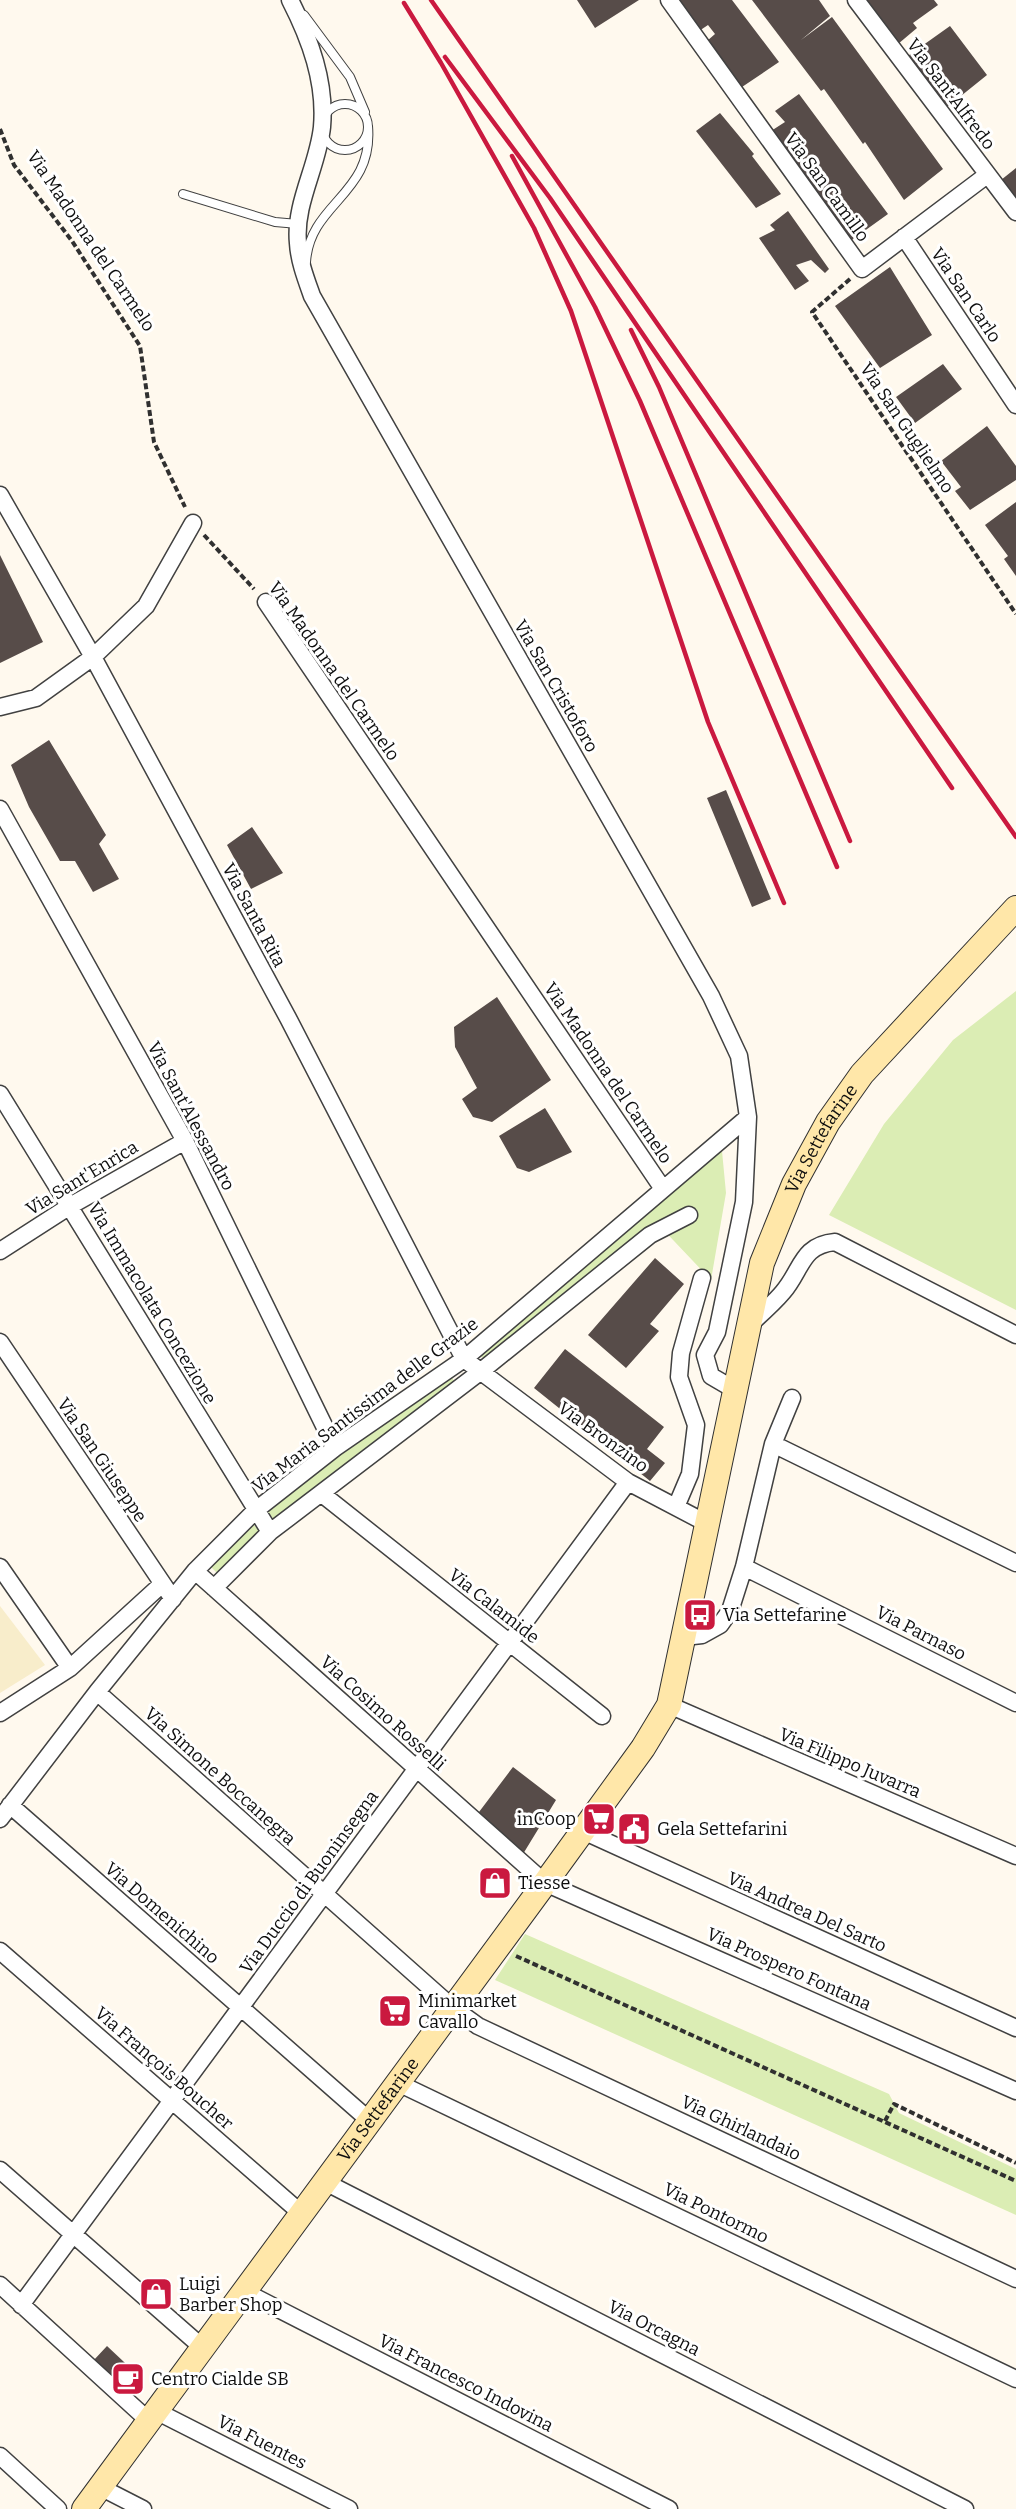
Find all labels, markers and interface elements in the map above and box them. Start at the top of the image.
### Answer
street label: Via Sant'Alfredo [902,34,1000,154]
street label: Via San Camillo [780,128,874,246]
street label: Via Madonna del Carmelo [22,146,160,336]
street label: Via San Carlo [926,243,1006,347]
street label: Via San Guglielmo [855,359,959,497]
street label: Via Madonna del Carmelo [264,577,404,765]
street label: Via San Cristoforo [509,616,603,756]
street label: Via Santa Rita [217,859,291,971]
street label: Via Madonna del Carmelo [539,978,677,1168]
street label: Via Sant'Alessandro [142,1038,240,1194]
street label: Via Settefarine [780,1080,862,1197]
street label: Via Sant'Enrica [22,1136,142,1220]
street label: Via Immacolata Concezione [83,1198,221,1408]
street label: Via Maria Santissima delle Grazie [248,1313,482,1497]
street label: Via San Giuseppe [52,1394,152,1526]
street label: Via Bronzino [553,1397,653,1477]
street label: Via Calamide [444,1564,544,1648]
bus stop icon: Via Settefarine [682,1597,718,1633]
street label: Via Parnaso [872,1601,970,1665]
place label: Via Settefarine [723,1604,847,1626]
street label: Via Cosimo Rosselli [316,1651,450,1775]
street label: Via Simone Boccanegra [140,1702,300,1850]
street label: Via Filippo Juvarra [776,1723,924,1803]
street label: Via Duccio di Buoninsegna [235,1786,383,1978]
supermarket icon: inCoop [581,1801,617,1837]
place label: inCoop [517,1808,576,1830]
public building icon: Gela Settefarini [616,1811,652,1847]
place label: Gela Settefarini [657,1818,787,1840]
street label: Via Domenichino [100,1857,224,1969]
shop icon: Tiesse [477,1865,513,1901]
street label: Via Andrea Del Sarto [724,1867,890,1957]
place label: Tiesse [518,1872,570,1894]
street label: Via Prospero Fontana [703,1923,875,2015]
place label: Minimarket Cavallo [418,1990,517,2033]
supermarket icon: Minimarket Cavallo [377,1993,413,2029]
street label: Via François Boucher [90,2002,238,2134]
street label: Via Settefarine [333,2053,424,2166]
street label: Via Ghirlandaio [678,2091,804,2165]
street label: Via Pontormo [660,2178,772,2248]
place label: Luigi Barber Shop [179,2273,283,2316]
shop icon: Luigi Barber Shop [138,2276,174,2312]
street label: Via Orcagna [604,2295,704,2361]
street label: Via Francesco Indovina [375,2329,557,2437]
cafe icon: Centro Cialde SB [110,2361,146,2397]
place label: Centro Cialde SB [151,2368,289,2390]
street label: Via Fuentes [214,2410,310,2474]

